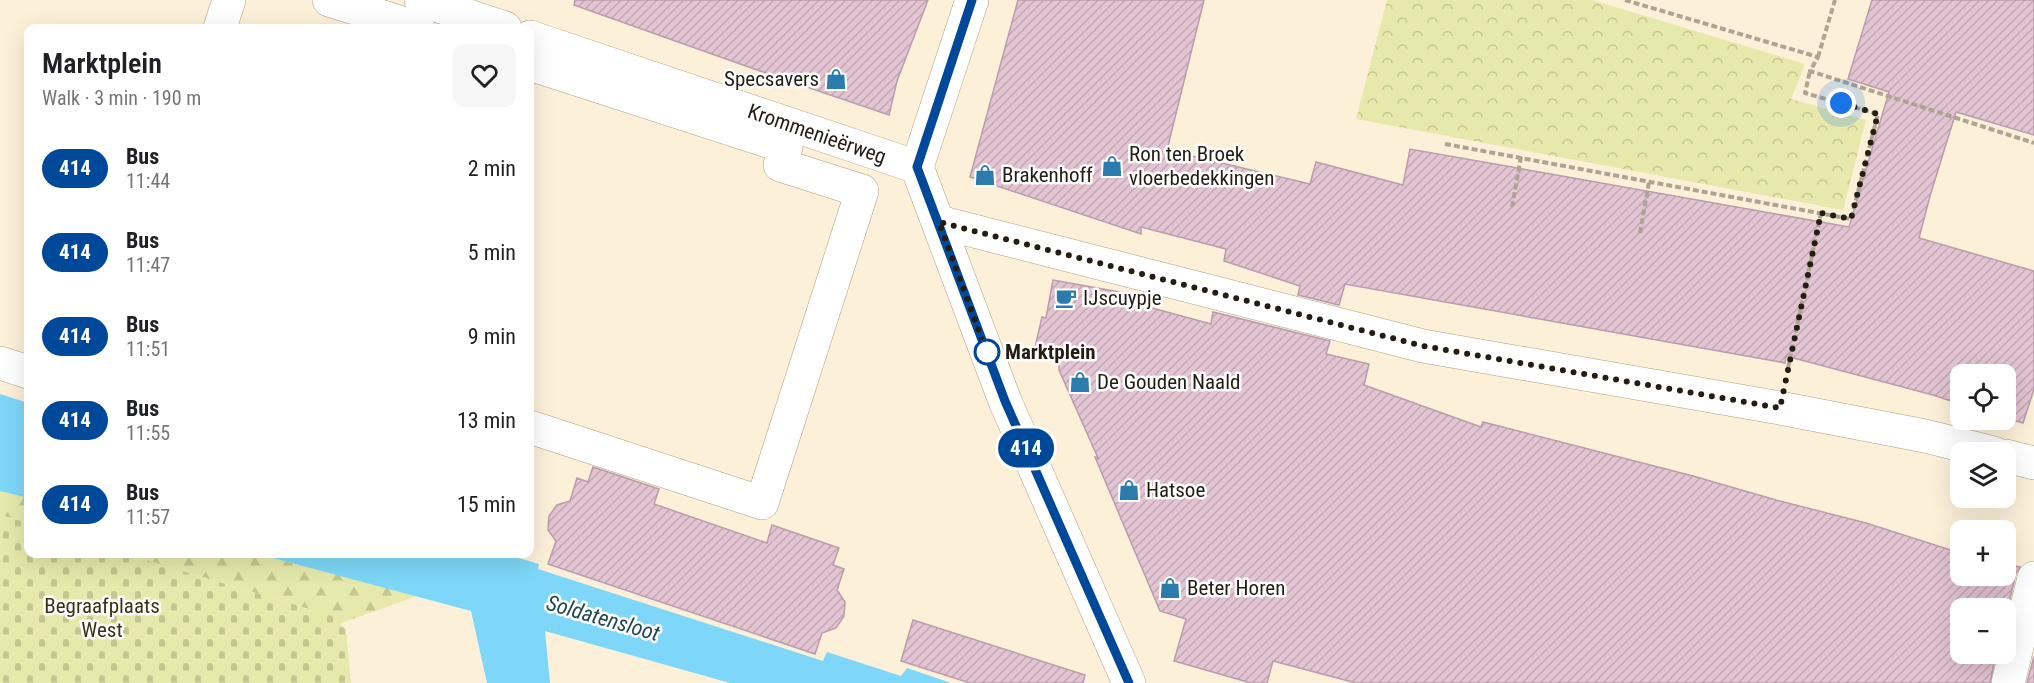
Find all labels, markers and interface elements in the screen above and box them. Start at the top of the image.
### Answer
button: heart [453,44,516,107]
text: Marktplein [42,47,162,80]
place label: Specsavers [724,67,819,91]
shop icon: Specsavers [824,67,848,91]
text: Walk · 3 min · 190 m [42,86,201,110]
your location [1826,88,1856,118]
street label: Krommenieërweg [745,99,889,169]
place label: Ron ten Broek vloerbedekkingen [1129,142,1274,190]
text: Bus [126,144,159,169]
shop icon: Ron ten Broek vloerbedekkingen [1100,154,1124,178]
text: 414 [59,156,91,180]
text: 2 min [468,156,516,181]
shop icon: Brakenhoff [973,163,997,187]
place label: Brakenhoff [1002,163,1093,187]
text: 11:44 [126,169,170,193]
text: Bus [126,228,159,253]
text: 414 [59,240,91,264]
text: 5 min [468,240,516,265]
text: 11:47 [126,253,170,277]
cafe icon: IJscuypje [1054,286,1078,310]
place label: IJscuypje [1083,286,1162,310]
text: Bus [126,312,159,337]
text: 414 [59,324,91,348]
text: 9 min [468,324,516,349]
text: 11:51 [126,337,170,361]
marker: Marktplein [974,339,1000,365]
place label: Marktplein [1005,340,1096,364]
map controls [1950,364,2016,664]
button: locate [1950,364,2016,430]
shop icon: De Gouden Naald [1068,370,1092,394]
place label: De Gouden Naald [1097,370,1240,394]
text: Bus [126,396,159,421]
text: 414 [59,408,91,432]
text: 13 min [457,408,516,433]
text: 11:55 [126,421,170,445]
line badge: 414 [992,428,1060,468]
text: 414 [1010,436,1042,460]
button: layers [1950,442,2016,508]
shop icon: Hatsoe [1117,478,1141,502]
place label: Hatsoe [1146,478,1205,502]
text: Bus [126,480,159,505]
text: 414 [59,492,91,516]
text: 15 min [457,492,516,517]
text: 11:57 [126,505,170,529]
button: + [1950,520,2016,586]
shop icon: Beter Horen [1158,576,1182,600]
place label: Beter Horen [1187,576,1285,600]
water label: Soldatensloot [544,590,663,646]
park label: Begraafplaats West [44,594,160,642]
button: − [1950,598,2016,664]

